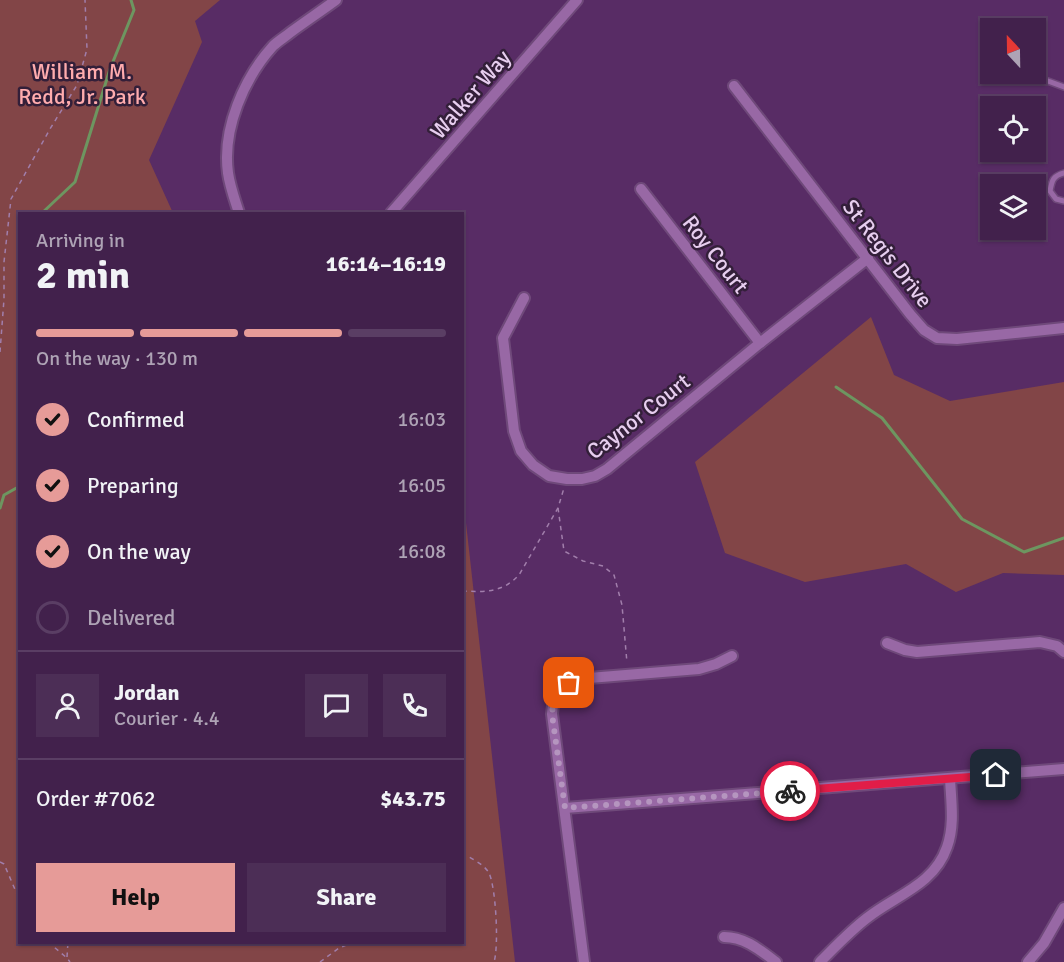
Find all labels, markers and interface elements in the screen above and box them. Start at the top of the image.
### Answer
north arrow [980,18,1046,84]
map controls [980,18,1046,240]
street label: Walker Way [424,44,517,144]
park label: William M. Redd, Jr. Park [18,58,146,110]
button: locate [980,96,1046,162]
button: layers [980,174,1046,240]
street label: St Regis Drive [837,194,938,313]
street label: Roy Court [677,210,755,299]
text: Arriving in [36,228,125,253]
text: 16:14–16:19 [326,250,446,277]
text: 2 min [36,251,130,299]
text: On the way · 130 m [36,346,198,371]
street label: Caynor Court [581,368,696,465]
icon: check [36,403,69,436]
text: Confirmed [87,406,185,433]
text: 16:03 [397,407,446,432]
icon: check [36,469,69,502]
text: Preparing [87,472,179,499]
text: 16:05 [397,473,446,498]
icon: check [36,535,69,568]
text: On the way [87,538,191,565]
text: 16:08 [397,539,446,564]
text: Delivered [87,604,175,631]
pin [543,657,594,708]
icon: bag [552,666,585,699]
button: person [36,674,99,737]
button: chat [305,674,368,737]
button: phone [383,674,446,737]
text: Jordan [114,679,180,706]
text: Courier · 4.4 [114,706,220,731]
pin [970,749,1021,800]
icon: home [979,758,1012,791]
courier [760,761,820,821]
icon: bike [774,775,807,808]
text: Order #7062 [36,785,156,812]
text: $43.75 [380,785,446,812]
button: Help [36,863,235,932]
button: Share [247,863,446,932]

